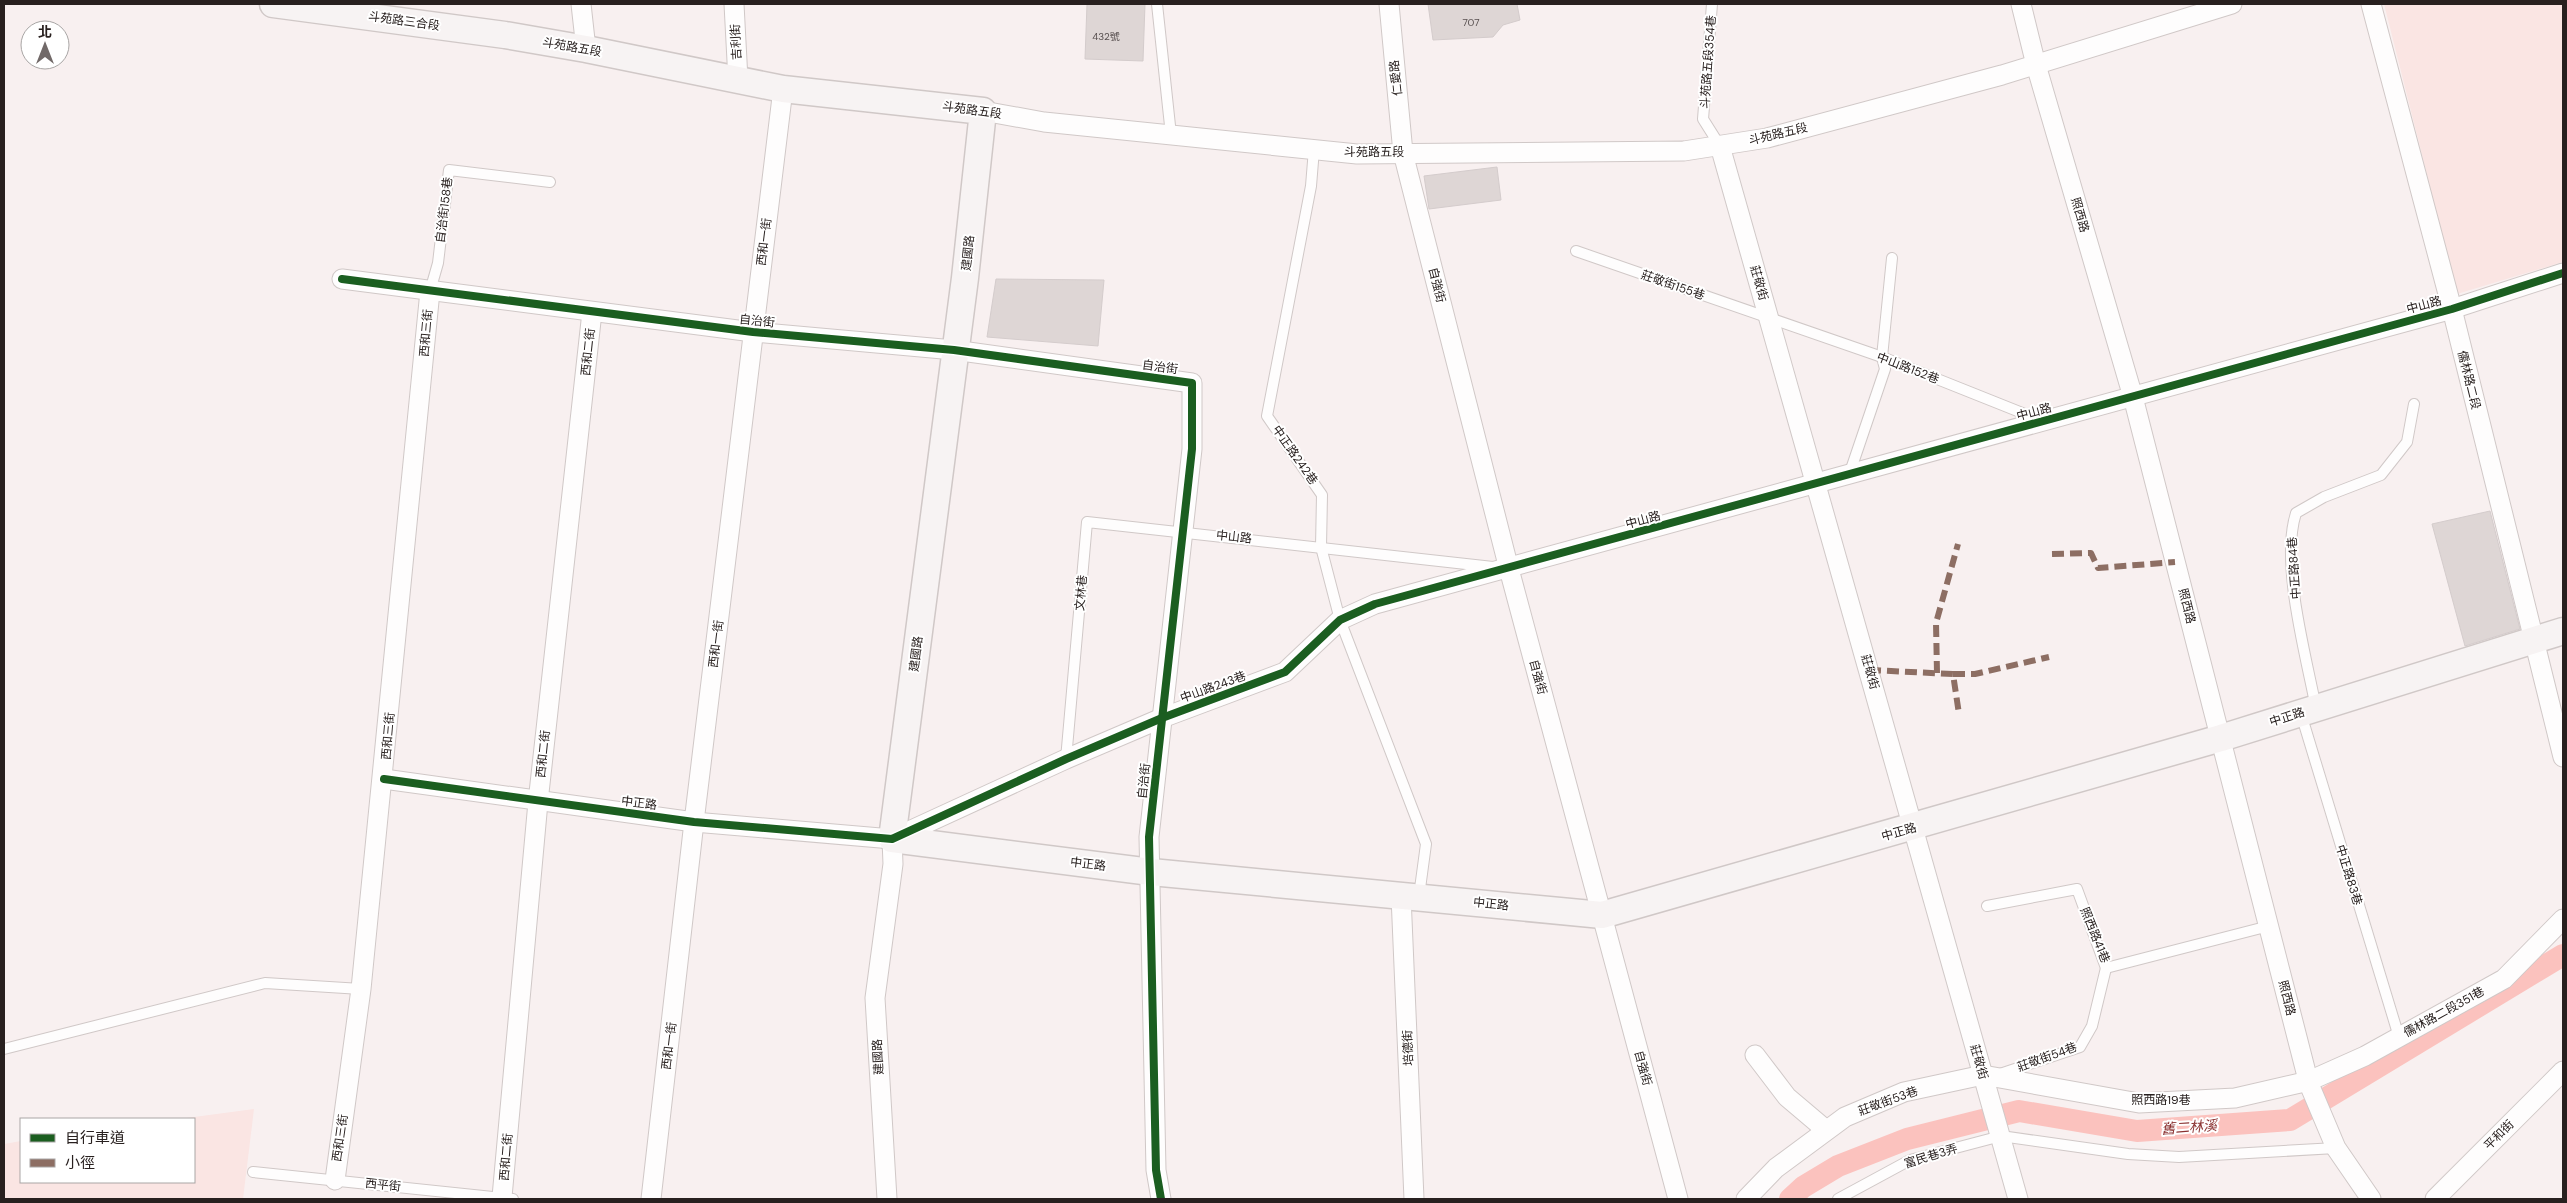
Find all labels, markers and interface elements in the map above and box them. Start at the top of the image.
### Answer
street label: 斗苑路三合段 [367,8,441,34]
street label: 斗苑路五段354巷 [1697,15,1719,109]
house number: 707 [1462,16,1480,29]
north arrow [20,20,70,70]
text: 北 [38,23,52,41]
street label: 吉利街 [727,24,745,60]
house number: 432號 [1092,30,1120,43]
street label: 斗苑路五段 [541,34,603,60]
street label: 仁愛路 [1386,59,1406,97]
street label: 斗苑路五段 [941,98,1003,122]
street label: 斗苑路五段 [1747,119,1809,149]
street label: 斗苑路五段 [1344,144,1404,160]
street label: 自治街158巷 [432,176,456,244]
street label: 照西路 [2067,195,2093,235]
street label: 西和一街 [753,217,775,267]
street label: 建國路 [958,234,978,272]
street label: 莊敬街 [1746,263,1772,303]
street label: 自強街 [1425,266,1449,304]
street label: 莊敬街155巷 [1639,267,1707,303]
street label: 中山路 [2405,293,2443,317]
street label: 西和三街 [416,308,436,358]
street label: 自治街 [738,311,776,331]
street label: 西和二街 [578,327,598,377]
street label: 中山路152巷 [1874,349,1942,387]
street label: 儒林路二段 [2454,349,2484,411]
street label: 自治街 [1141,357,1179,377]
street label: 中山路 [2015,400,2053,424]
street label: 中正路242巷 [1269,422,1321,488]
street label: 中山路 [1624,508,1662,532]
street label: 中山路 [1215,527,1253,547]
street label: 中正路84巷 [2284,536,2304,600]
street label: 文林巷 [1071,574,1091,612]
street label: 照西路 [2175,587,2199,625]
street label: 西和一街 [705,619,727,669]
street label: 建國路 [906,635,926,673]
street label: 莊敬街 [1857,652,1883,692]
street label: 自強街 [1526,658,1550,696]
street label: 中山路243巷 [1178,668,1248,706]
street label: 中正路 [2267,704,2307,730]
street label: 西和三街 [378,711,398,761]
street label: 西和二街 [533,729,553,779]
street label: 自治街 [1134,762,1154,800]
street label: 中正路 [620,793,658,813]
street label: 中正路 [1879,819,1919,845]
street label: 中正路83巷 [2332,843,2366,907]
street label: 中正路 [1069,854,1107,874]
street label: 中正路 [1472,894,1510,914]
street label: 照西路41巷 [2077,905,2113,965]
street label: 照西路 [2275,979,2299,1017]
street label: 儒林路二段351巷 [2401,983,2487,1041]
street label: 西和一街 [658,1021,680,1071]
street label: 培德街 [1399,1030,1417,1066]
street label: 建國路 [869,1039,887,1075]
street label: 莊敬街54巷 [2015,1039,2079,1075]
street label: 莊敬街 [1966,1042,1992,1082]
street label: 自強街 [1631,1049,1655,1087]
street label: 莊敬街53巷 [1856,1083,1920,1119]
street label: 照西路19巷 [2131,1092,2191,1108]
street label: 西和三街 [329,1113,351,1163]
water label: 舊二林溪 [2160,1116,2220,1138]
street label: 平和街 [2481,1117,2517,1153]
legend [20,1118,195,1183]
text: 自行車道 [65,1128,125,1148]
street label: 西和二街 [496,1132,516,1182]
street label: 富民巷3弄 [1902,1140,1960,1172]
text: 小徑 [65,1153,95,1173]
street label: 西平街 [364,1175,402,1195]

